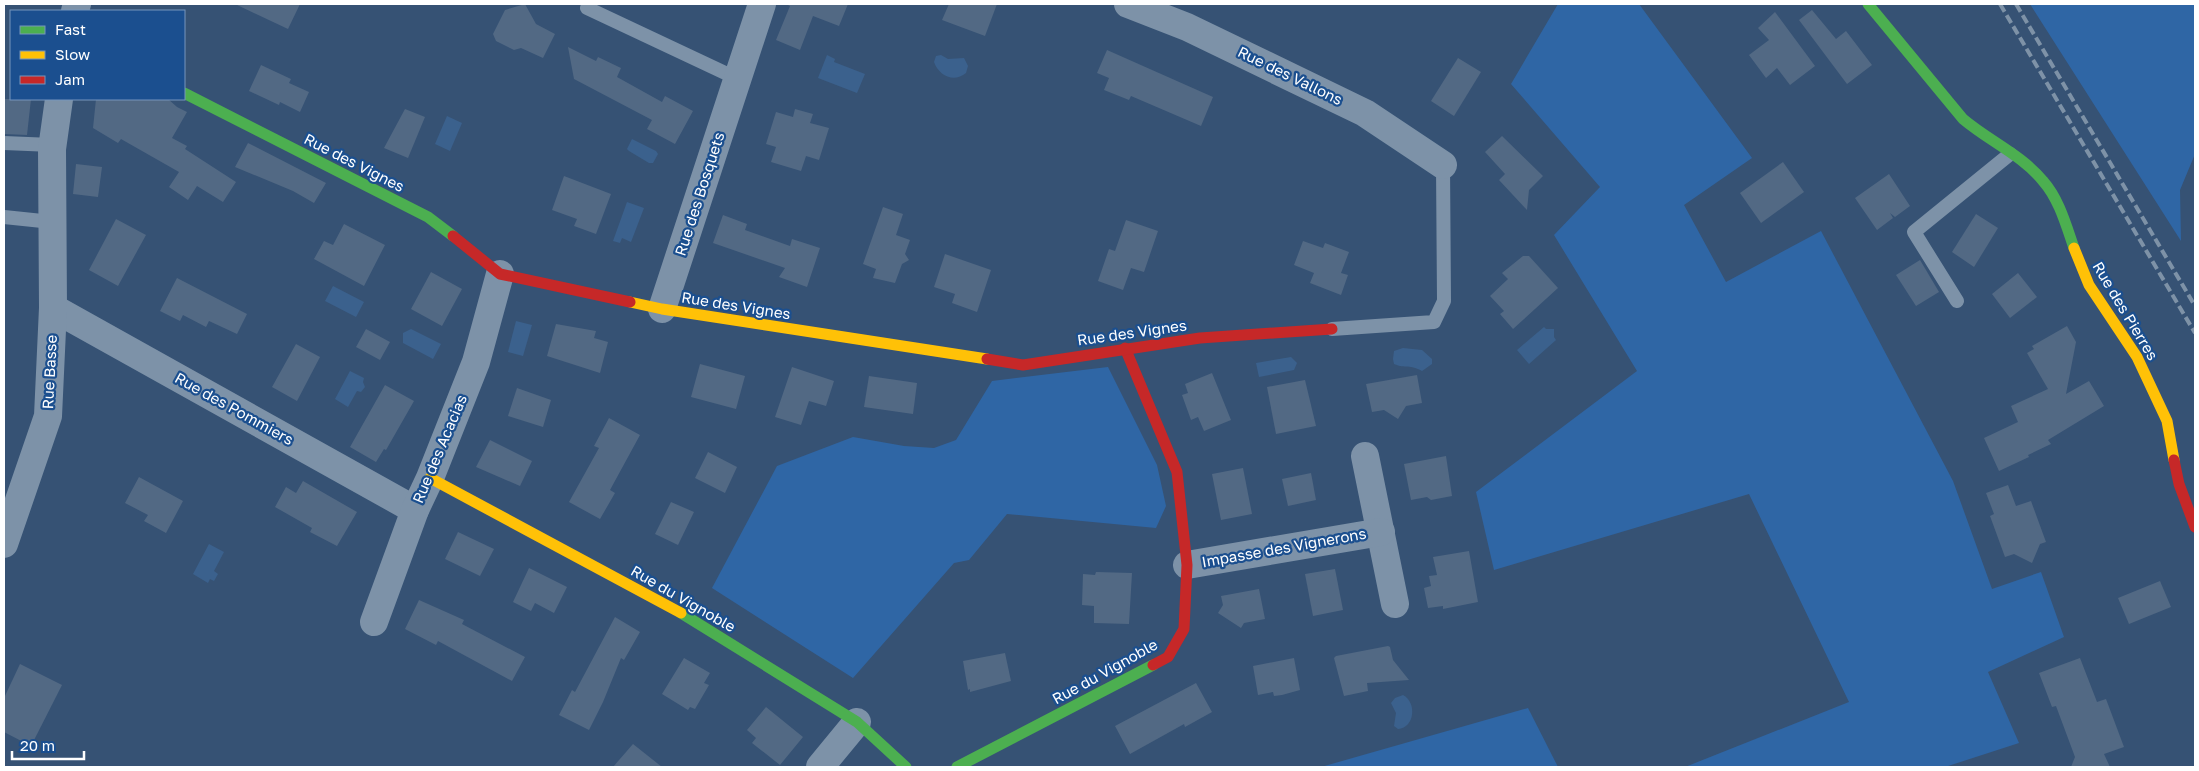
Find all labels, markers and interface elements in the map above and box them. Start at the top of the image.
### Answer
legend [10,10,185,100]
text: Fast [55,20,86,38]
street label: Rue des Vallons [1235,42,1346,108]
text: Slow [55,45,90,63]
text: Jam [55,70,85,88]
street label: Rue des Vignes [301,129,408,195]
street label: Rue des Bosquets [671,130,728,258]
street label: Rue des Pierres [2089,258,2162,363]
street label: Rue des Vignes [680,288,792,323]
street label: Rue des Vignes [1076,315,1188,349]
street label: Rue Basse [38,334,60,410]
street label: Rue des Pommiers [172,368,297,448]
street label: Rue des Acacias [408,392,470,506]
street label: Impasse des Vignerons [1200,524,1368,570]
street label: Rue du Vignoble [628,561,739,635]
street label: Rue du Vignoble [1049,635,1161,707]
scale bar [12,728,85,760]
text: 20 m [20,736,55,754]

